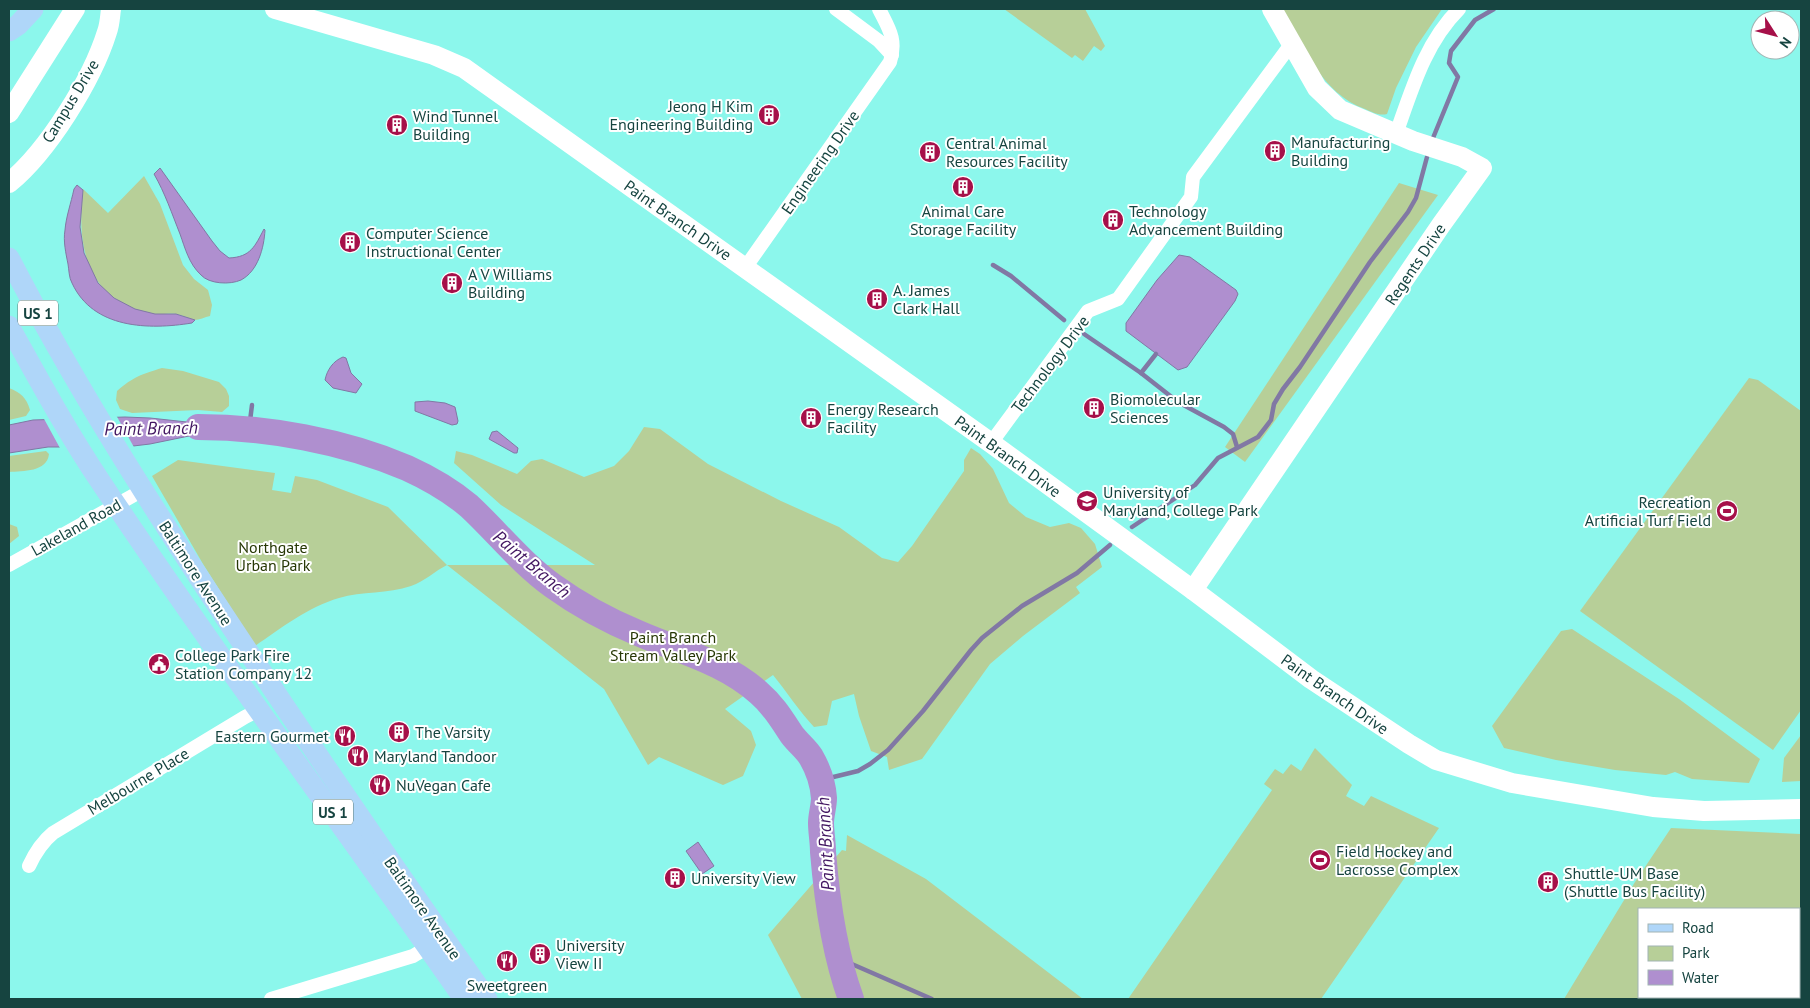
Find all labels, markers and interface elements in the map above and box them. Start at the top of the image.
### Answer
north arrow [1750,10,1800,60]
text: N [1776,34,1796,52]
street label: Campus Drive [37,56,103,146]
place label: Jeong H Kim Engineering Building [609,96,753,134]
building icon: Jeong H Kim Engineering Building [757,103,781,127]
place label: Wind Tunnel Building [413,106,498,144]
street label: Engineering Drive [777,106,863,218]
building icon: Wind Tunnel Building [385,113,409,137]
place label: Manufacturing Building [1291,132,1390,170]
place label: Central Animal Resources Facility [946,133,1068,171]
building icon: Manufacturing Building [1263,139,1287,163]
building icon: Central Animal Resources Facility [918,140,942,164]
street label: Paint Branch Drive [620,175,736,265]
building icon: Animal Care Storage Facility [951,175,975,199]
place label: Animal Care Storage Facility [910,201,1017,239]
place label: Technology Advancement Building [1129,201,1283,239]
building icon: Technology Advancement Building [1101,208,1125,232]
street label: Regents Drive [1380,219,1450,309]
place label: Computer Science Instructional Center [366,223,502,261]
building icon: Computer Science Instructional Center [338,230,362,254]
place label: A V Williams Building [468,264,552,302]
building icon: A V Williams Building [440,271,464,295]
place label: A. James Clark Hall [893,280,960,318]
building icon: A. James Clark Hall [865,287,889,311]
road number: US 1 [18,300,58,326]
street label: Technology Drive [1007,311,1093,417]
place label: Biomolecular Sciences [1110,389,1201,427]
building icon: Biomolecular Sciences [1082,396,1106,420]
place label: Energy Research Facility [827,399,939,437]
building icon: Energy Research Facility [799,406,823,430]
street label: Paint Branch Drive [951,411,1065,501]
water label: Paint Branch [104,416,198,440]
place label: University of Maryland, College Park [1103,482,1258,520]
school or university icon: University of Maryland, College Park [1075,489,1099,513]
place label: Recreation Artificial Turf Field [1585,492,1711,530]
street label: Lakeland Road [28,494,124,560]
sports icon: Recreation Artificial Turf Field [1715,499,1739,523]
street label: Baltimore Avenue [155,517,237,629]
water label: Paint Branch [489,525,575,603]
park label: Northgate Urban Park [236,537,311,575]
park label: Paint Branch Stream Valley Park [610,627,736,665]
place label: College Park Fire Station Company 12 [175,645,312,683]
street label: Paint Branch Drive [1277,649,1393,739]
public building icon: College Park Fire Station Company 12 [147,652,171,676]
building icon: The Varsity [387,720,411,744]
place label: The Varsity [415,722,491,742]
restaurant icon: Eastern Gourmet [333,724,357,748]
place label: Eastern Gourmet [215,726,330,746]
street label: Melbourne Place [84,743,192,819]
restaurant icon: Maryland Tandoor [346,744,370,768]
place label: Maryland Tandoor [374,746,497,766]
restaurant icon: NuVegan Cafe [368,773,392,797]
place label: NuVegan Cafe [396,775,491,795]
water label: Paint Branch [811,796,839,892]
road number: US 1 [313,800,353,824]
place label: Field Hockey and Lacrosse Complex [1336,841,1458,879]
sports icon: Field Hockey and Lacrosse Complex [1308,848,1332,872]
street label: Baltimore Avenue [380,853,466,963]
place label: Shuttle-UM Base (Shuttle Bus Facility) [1564,863,1705,901]
building icon: University View [663,866,687,890]
place label: University View [691,868,796,888]
building icon: Shuttle-UM Base (Shuttle Bus Facility) [1536,870,1560,894]
legend [1638,908,1800,998]
text: Road [1682,918,1714,937]
place label: University View II [555,935,625,973]
building icon: University View II [528,942,552,966]
text: Park [1682,943,1710,962]
restaurant icon: Sweetgreen [495,949,519,973]
text: Water [1682,968,1719,987]
place label: Sweetgreen [467,975,547,995]

